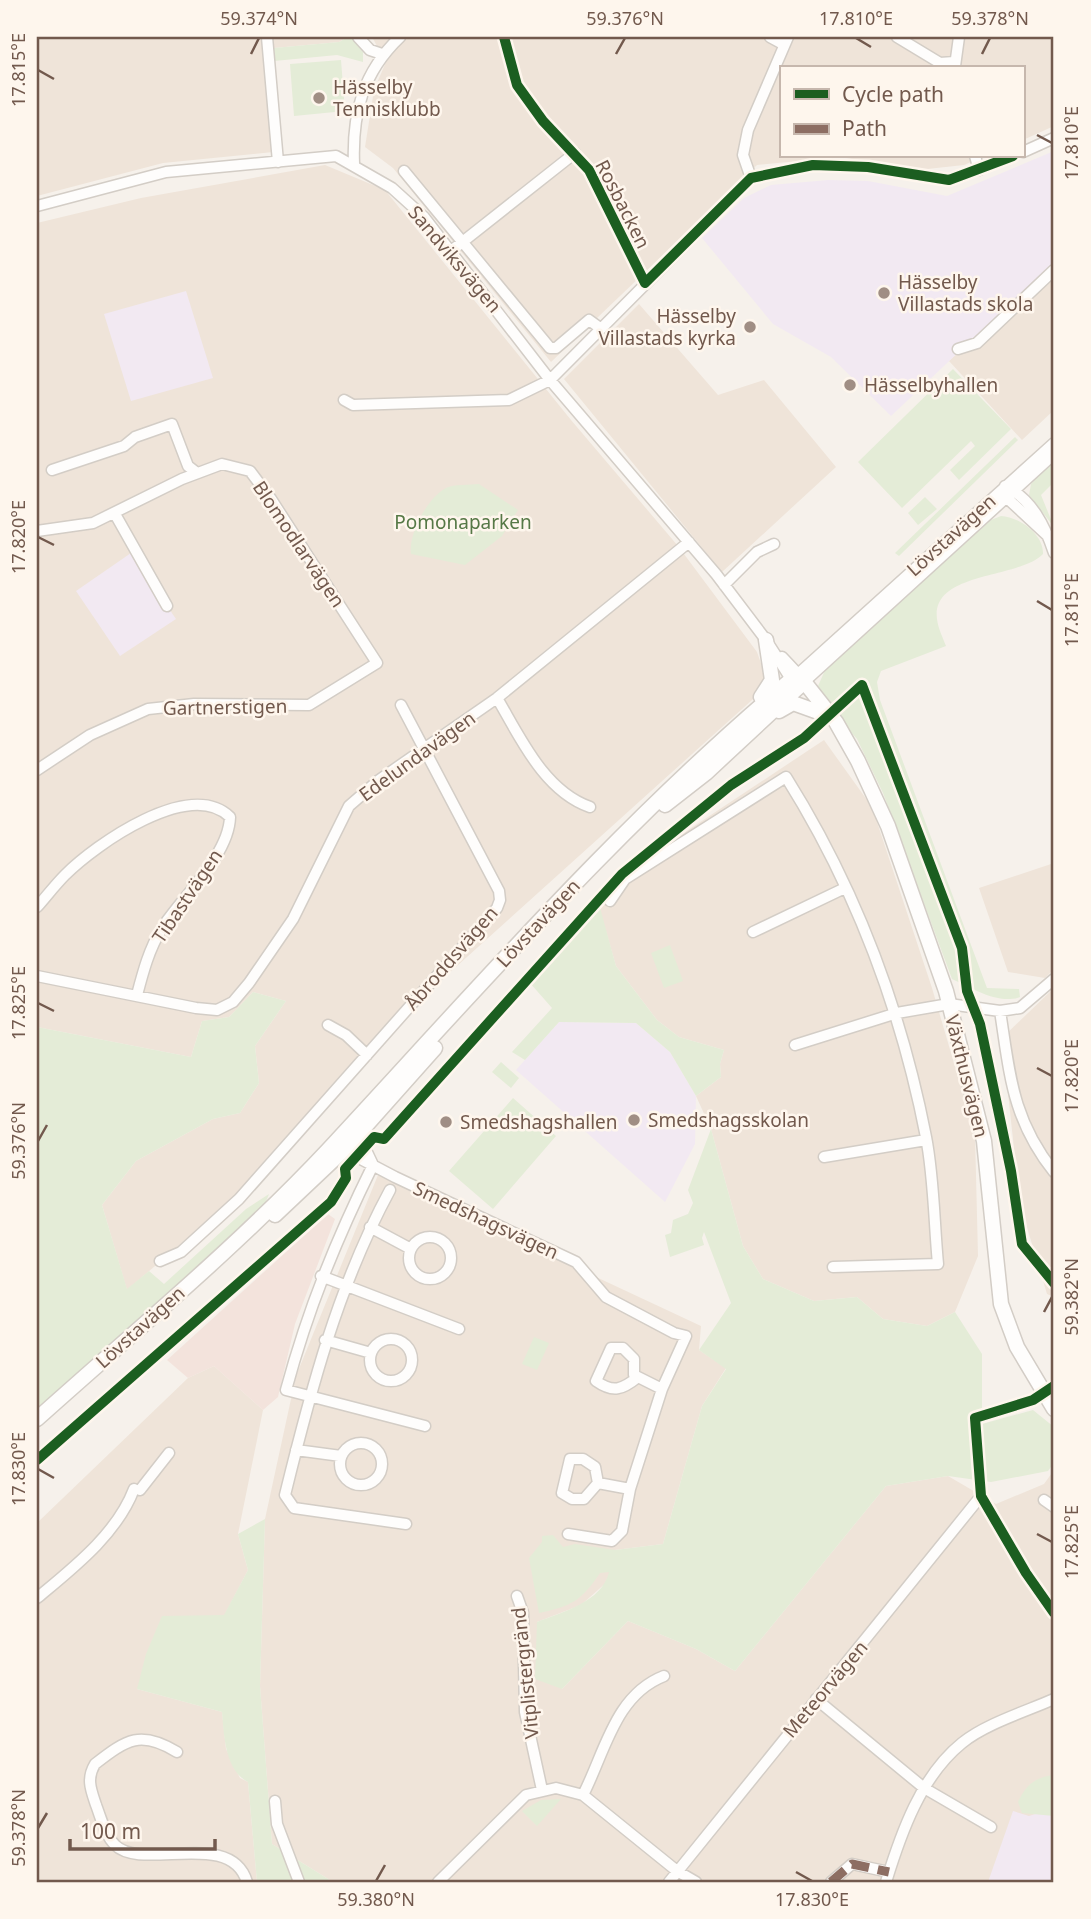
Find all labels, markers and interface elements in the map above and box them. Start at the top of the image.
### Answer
text: 59.374°N [220,6,298,30]
text: 59.376°N [586,6,664,30]
text: 17.810°E [819,6,893,30]
text: 59.378°N [951,6,1029,30]
text: 17.815°E [6,33,30,107]
legend [780,66,1024,158]
place label: Hässelby Tennisklubb [333,74,441,122]
text: Cycle path [842,80,944,108]
marker: Hässelby Tennisklubb [311,90,327,106]
text: 17.810°E [1059,106,1083,180]
text: Path [842,114,887,142]
street label: Rosbacken [590,155,656,253]
street label: Sandviksvägen [402,200,508,318]
place label: Hässelby Villastads skola [898,269,1033,317]
marker: Hässelby Villastads skola [876,285,892,301]
place label: Hässelby Villastads kyrka [598,303,736,351]
marker: Hässelby Villastads kyrka [742,319,758,335]
place label: Hässelbyhallen [864,372,998,398]
marker: Hässelbyhallen [842,377,858,393]
street label: Blomodlarvägen [247,476,351,612]
street label: Lövstavägen [901,488,1001,582]
text: 17.820°E [6,500,30,574]
park label: Pomonaparken [394,509,532,535]
text: 17.815°E [1059,573,1083,647]
street label: Gartnerstigen [163,693,287,721]
street label: Edelundavägen [353,705,481,807]
street label: Tibastvägen [146,844,228,948]
street label: Lövstavägen [490,873,586,973]
street label: Åbroddsvägen [399,901,503,1015]
text: 17.825°E [6,966,30,1040]
street label: Växthusvägen [939,1012,995,1140]
text: 17.820°E [1059,1039,1083,1113]
text: 59.376°N [6,1102,30,1180]
place label: Smedshagsskolan [648,1107,809,1133]
place label: Smedshagshallen [460,1109,618,1135]
marker: Smedshagsskolan [626,1112,642,1128]
marker: Smedshagshallen [438,1114,454,1130]
street label: Smedshagsvägen [409,1175,563,1265]
text: 59.382°N [1059,1258,1083,1336]
street label: Lövstavägen [90,1280,190,1374]
text: 17.830°E [6,1432,30,1506]
text: 17.825°E [1059,1505,1083,1579]
street label: Vitplistergränd [505,1606,545,1740]
street label: Meteorvägen [777,1635,873,1743]
text: 59.378°N [6,1789,30,1867]
scale bar [70,1807,215,1851]
text: 100 m [80,1817,141,1845]
text: 59.380°N [337,1887,415,1911]
text: 17.830°E [775,1887,849,1911]

